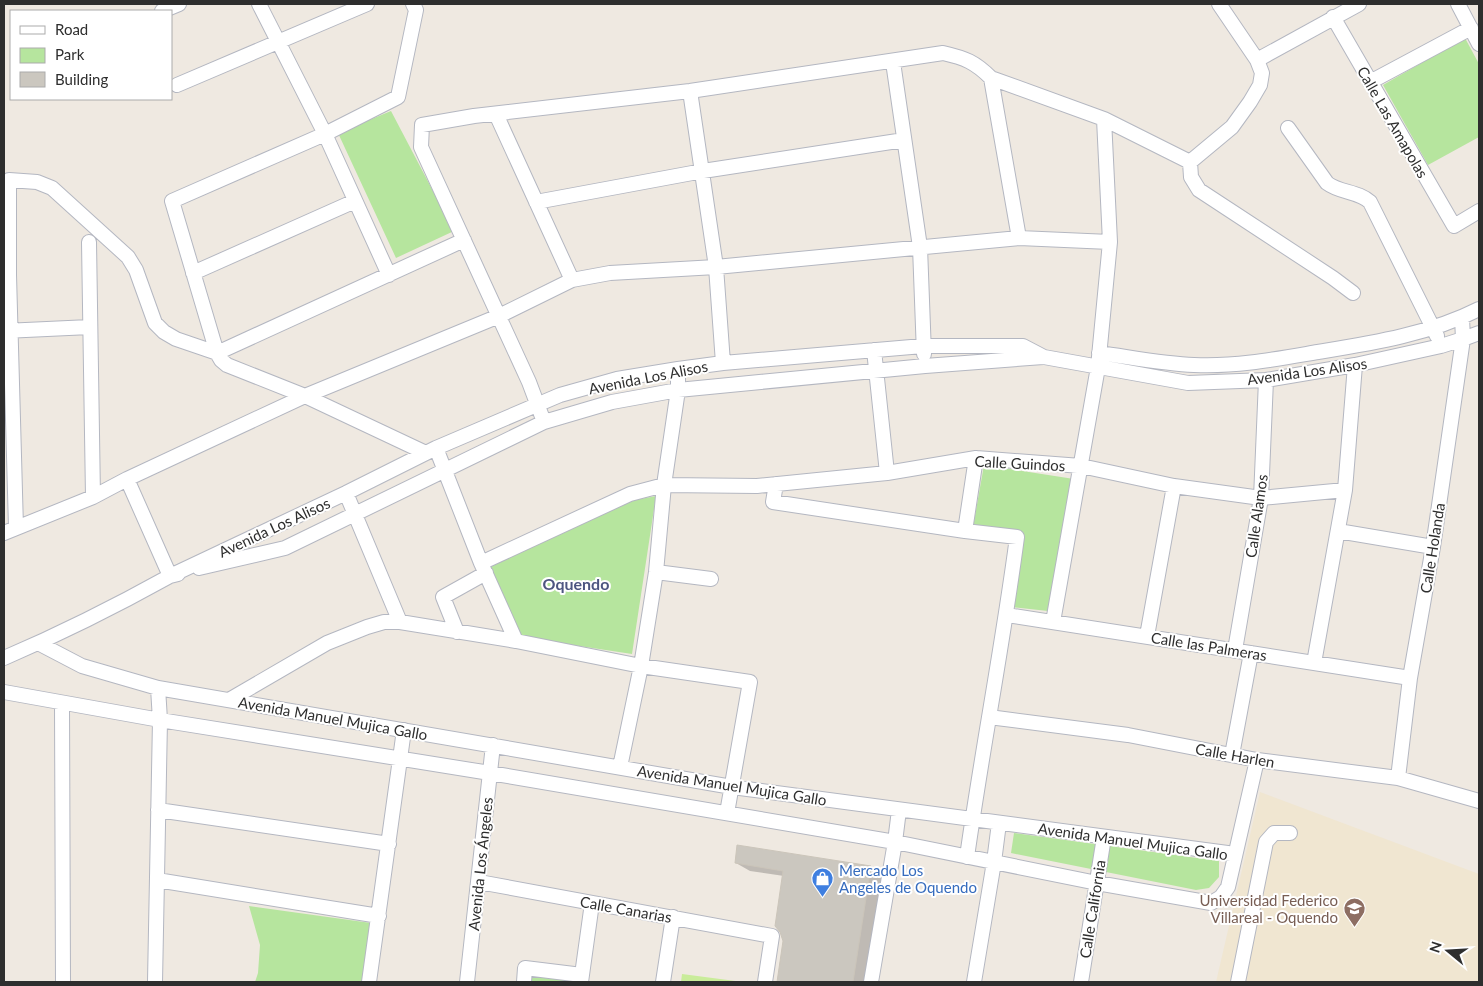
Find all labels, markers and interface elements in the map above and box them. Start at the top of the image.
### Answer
legend [10,10,172,100]
text: Road [55,20,88,38]
text: Park [55,45,85,63]
street label: Calle Las Amapolas [1354,63,1432,181]
text: Building [55,70,108,88]
street label: Avenida Los Alisos [1246,354,1368,388]
street label: Avenida Los Alisos [587,357,709,397]
street label: Calle Guindos [974,452,1066,474]
street label: Calle Alamos [1241,473,1271,559]
street label: Avenida Los Alisos [215,493,333,561]
street label: Calle Holanda [1416,502,1448,594]
district label: Oquendo [543,574,609,593]
street label: Calle las Palmeras [1150,628,1268,664]
street label: Avenida Manuel Mujica Gallo [237,692,429,744]
street label: Calle Harlen [1194,739,1276,771]
street label: Avenida Manuel Mujica Gallo [636,761,828,809]
street label: Avenida Los Ángeles [464,796,496,932]
street label: Avenida Manuel Mujica Gallo [1037,819,1229,863]
street label: Calle California [1075,859,1109,959]
place label: Mercado Los Angeles de Oquendo [839,861,977,896]
shop icon: Mercado Los Angeles de Oquendo [811,867,835,898]
place label: Universidad Federico Villareal - Oquendo [1200,891,1338,926]
street label: Calle Canarias [579,892,673,926]
school or university icon: Universidad Federico Villareal - Oquendo [1342,897,1366,928]
north arrow [1423,926,1473,976]
text: N [1425,939,1445,955]

